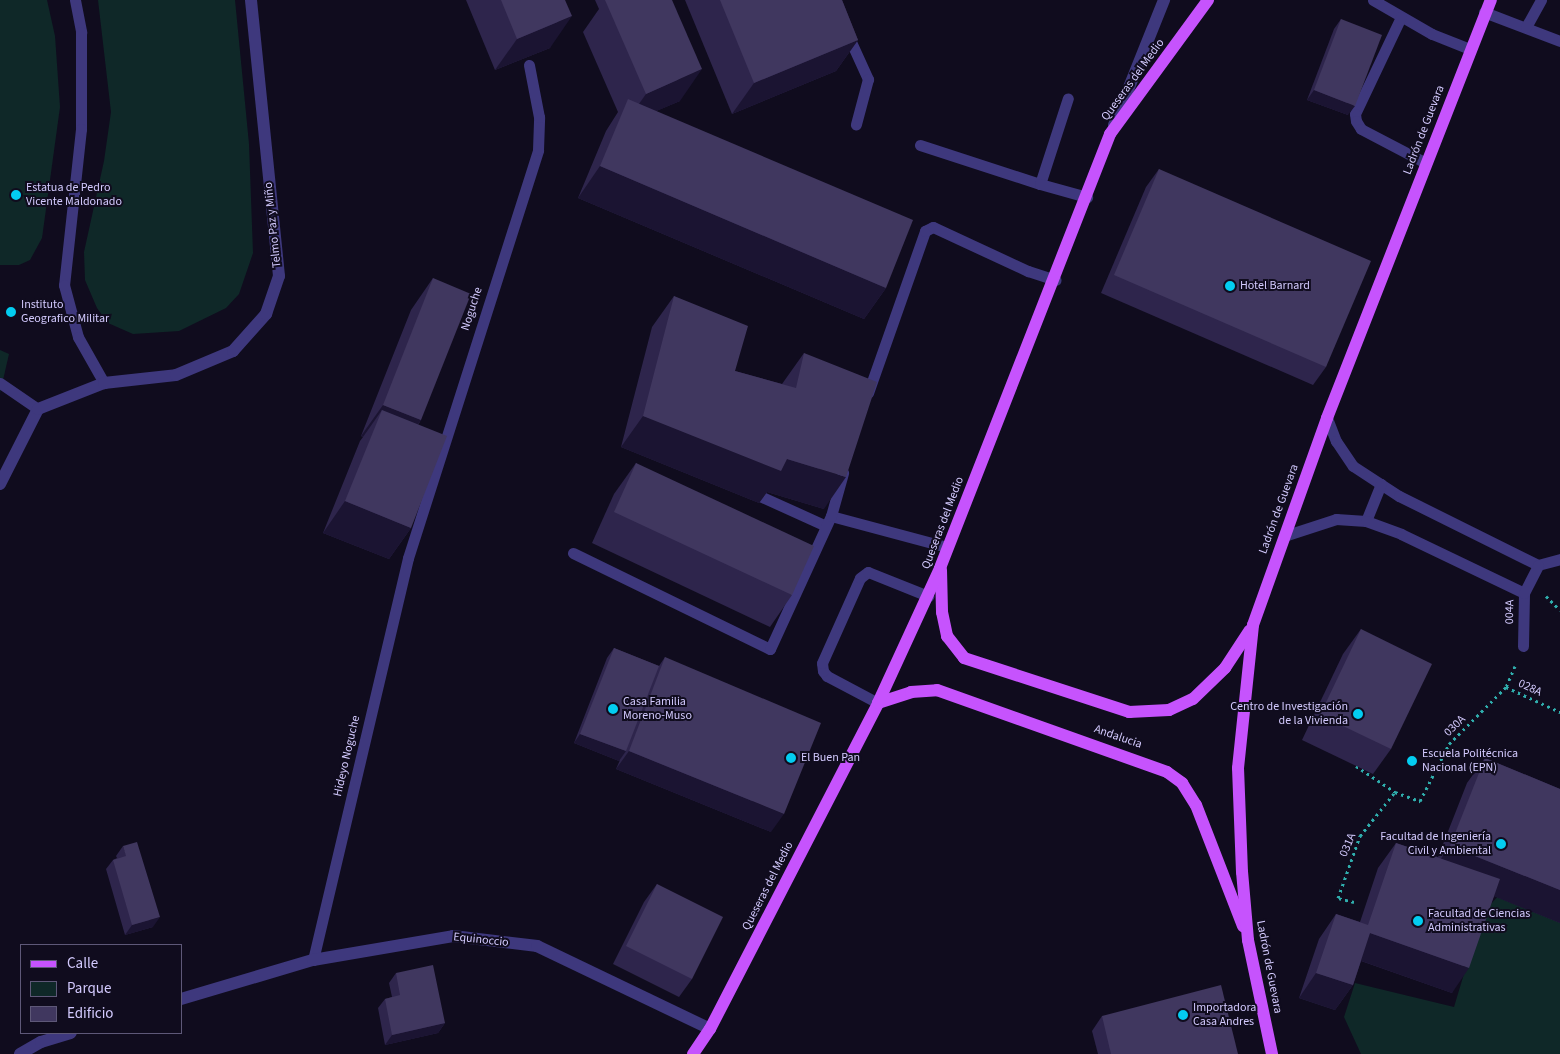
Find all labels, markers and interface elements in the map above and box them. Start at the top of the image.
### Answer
street label: Queseras del Medio [1098,36,1168,124]
street label: Ladrón de Guevara [1400,83,1448,177]
place label: Estatua de Pedro Vicente Maldonado [26,181,122,209]
street label: Telmo Paz y Miño [261,181,285,269]
marker: Estatua de Pedro Vicente Maldonado [10,189,22,201]
place label: Hotel Barnard [1240,279,1310,293]
marker: Hotel Barnard [1224,280,1236,292]
street label: Noguche [458,285,486,333]
place label: Instituto Geografico Militar [21,298,109,326]
marker: Instituto Geografico Militar [5,306,17,318]
street label: Ladrón de Guevara [1256,462,1302,556]
street label: Queseras del Medio [919,475,967,571]
street label: 004A [1503,600,1517,624]
street label: 028A [1516,676,1544,700]
place label: Casa Familia Moreno-Muso [623,695,692,723]
place label: Centro de Investigación de la Vivienda [1230,700,1348,728]
marker: Casa Familia Moreno-Muso [607,703,619,715]
marker: Centro de Investigación de la Vivienda [1352,708,1364,720]
street label: 030A [1441,712,1469,740]
street label: Hideyo Noguche [331,714,363,798]
street label: Andalucia [1092,722,1144,752]
place label: Escuela Politécnica Nacional (EPN) [1422,747,1518,775]
place label: El Buen Pan [801,751,860,765]
marker: El Buen Pan [785,752,797,764]
marker: Escuela Politécnica Nacional (EPN) [1406,755,1418,767]
place label: Facultad de Ingeniería Civil y Ambiental [1380,830,1491,858]
street label: 031A [1337,831,1359,859]
marker: Facultad de Ingeniería Civil y Ambiental [1495,838,1507,850]
street label: Queseras del Medio [739,839,797,933]
place label: Facultad de Ciencias Administrativas [1428,907,1530,935]
marker: Facultad de Ciencias Administrativas [1412,915,1424,927]
street label: Ladrón de Guevara [1253,919,1285,1015]
street label: Equinoccio [453,930,509,950]
legend [20,944,182,1034]
text: Calle [67,953,98,974]
text: Parque [67,978,111,999]
place label: Importadora Casa Andres [1193,1001,1256,1029]
text: Edificio [67,1003,114,1024]
marker: Importadora Casa Andres [1177,1009,1189,1021]

